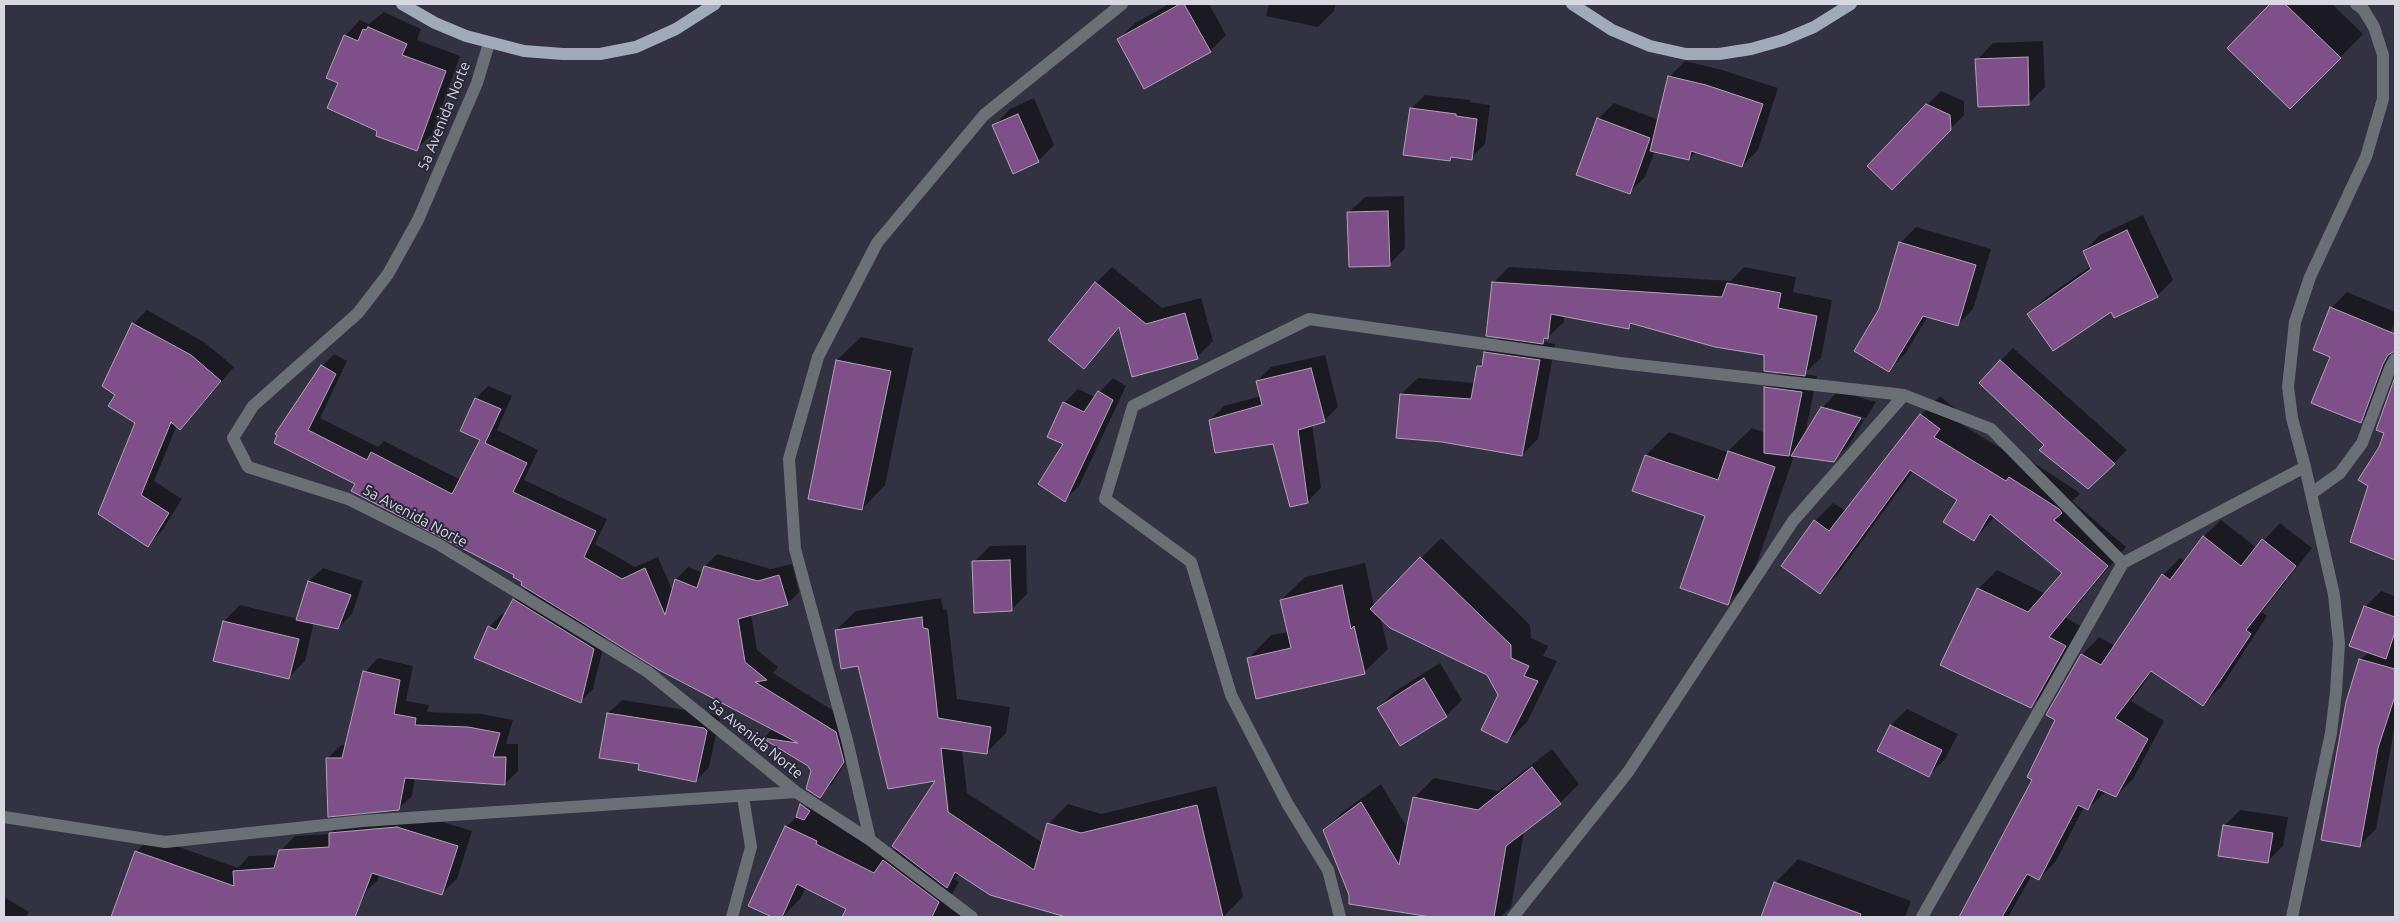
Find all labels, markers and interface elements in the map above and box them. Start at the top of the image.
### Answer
street label: 5a Avenida Norte [414,59,474,173]
street label: 5a Avenida Norte [359,481,471,551]
street label: 5a Avenida Norte [705,695,807,783]

